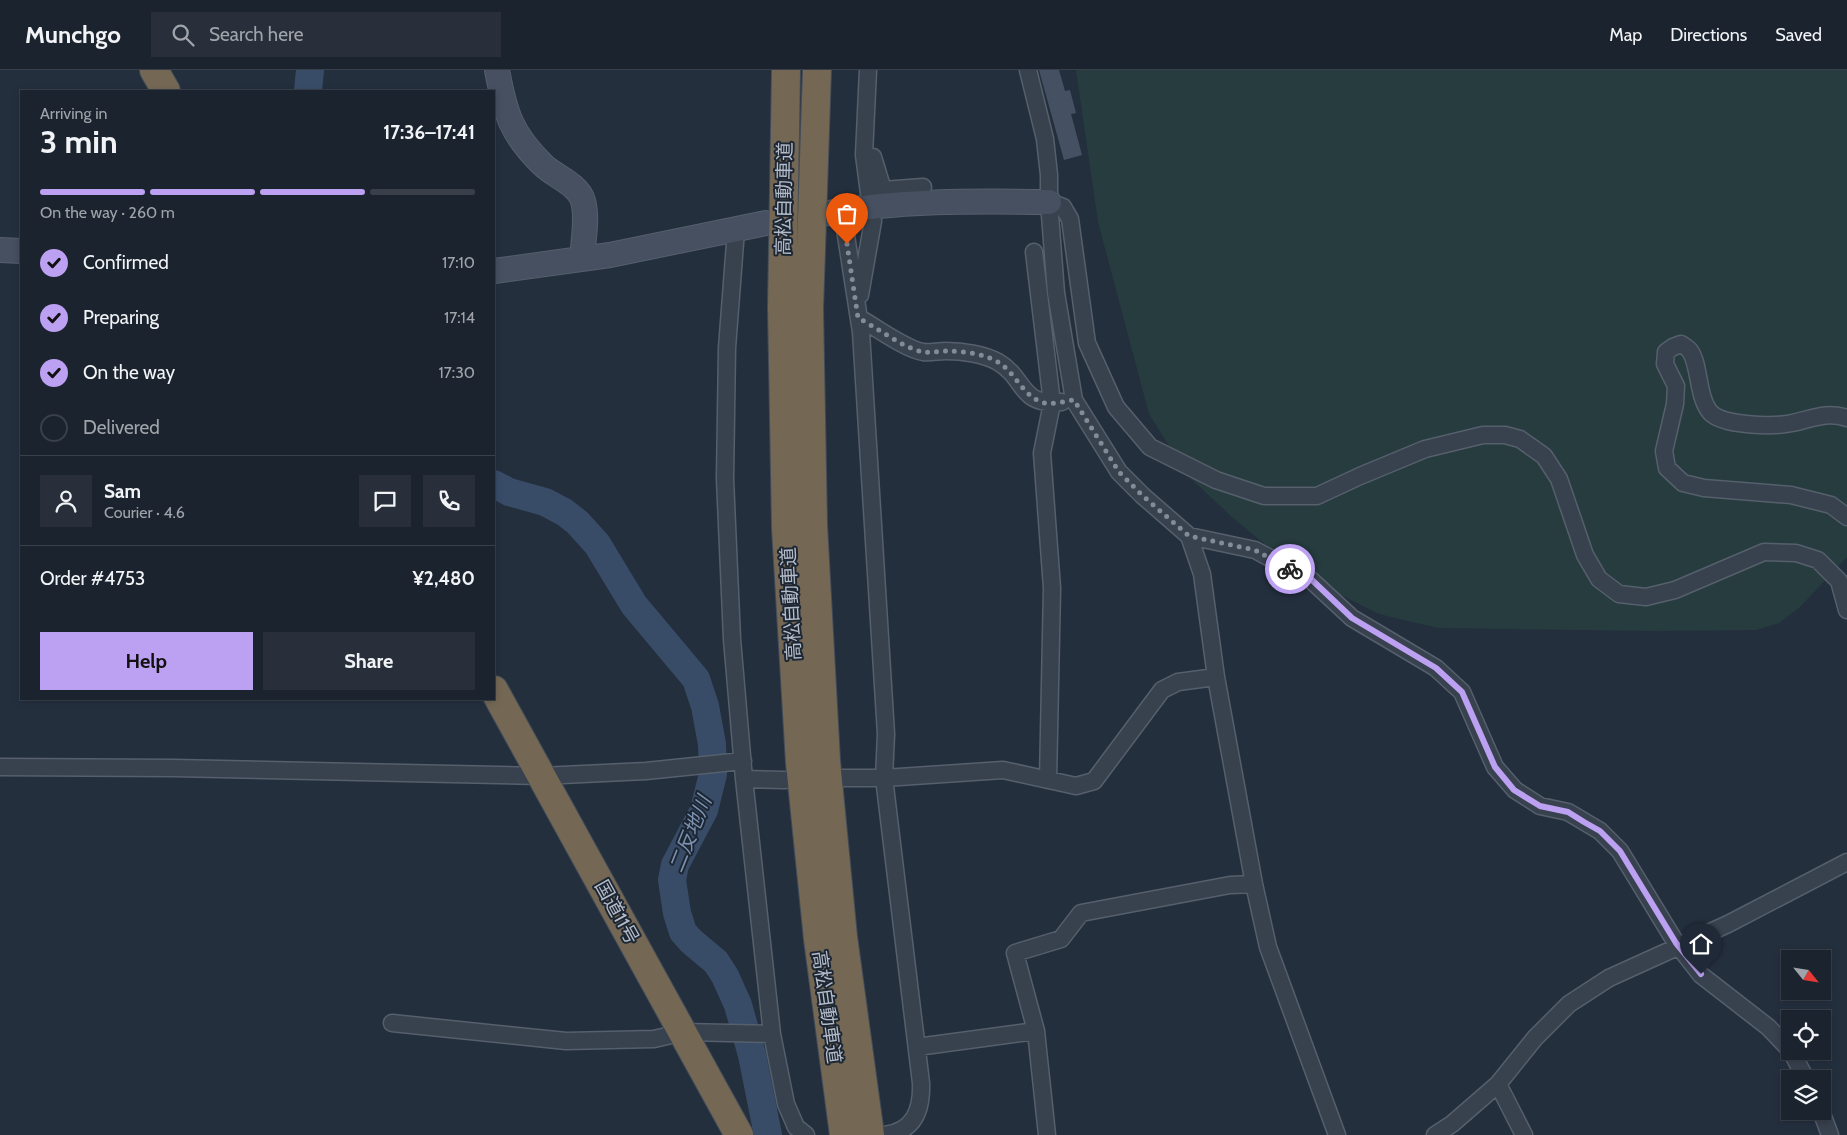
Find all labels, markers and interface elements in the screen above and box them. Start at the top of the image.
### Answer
search box [151,12,501,57]
text: Munchgo [25,20,121,49]
icon: search [169,21,197,49]
text: Search here [209,23,303,46]
text: Map [1609,24,1642,46]
text: Directions [1670,24,1747,46]
text: Saved [1775,24,1822,46]
text: Arriving in [40,104,107,123]
text: 17:36–17:41 [383,121,475,144]
text: 3 min [40,122,118,161]
street label: 高松自動車道 [772,142,796,256]
pin [826,193,868,244]
icon: bag [833,200,861,228]
text: On the way · 260 m [40,203,175,222]
icon: check [40,249,68,277]
text: Confirmed [83,251,169,274]
text: 17:10 [442,253,475,272]
icon: check [40,304,68,332]
text: Preparing [83,306,159,329]
text: 17:14 [444,308,475,327]
icon: check [40,359,68,387]
text: On the way [83,361,175,384]
text: 17:30 [439,363,475,382]
text: Delivered [83,416,160,439]
button: person [40,475,92,527]
button: chat [359,475,411,527]
button: phone [423,475,475,527]
text: Sam [104,480,141,503]
text: Courier · 4.6 [104,503,185,522]
courier [1265,544,1315,594]
street label: 高松自動車道 [777,546,805,662]
icon: bike [1276,555,1304,583]
text: Order #4753 [40,567,145,590]
text: ¥2,480 [412,567,475,590]
button: Help [40,632,253,690]
button: Share [263,632,475,690]
water label: 二反地川 [664,791,717,876]
street label: 国道11号 [590,876,644,948]
pin [1680,923,1722,974]
icon: home [1687,930,1715,958]
street label: 高松自動車道 [808,949,846,1065]
north arrow [1781,950,1831,1000]
map controls [1781,950,1831,1120]
button: locate [1781,1010,1831,1060]
button: layers [1781,1070,1831,1120]

